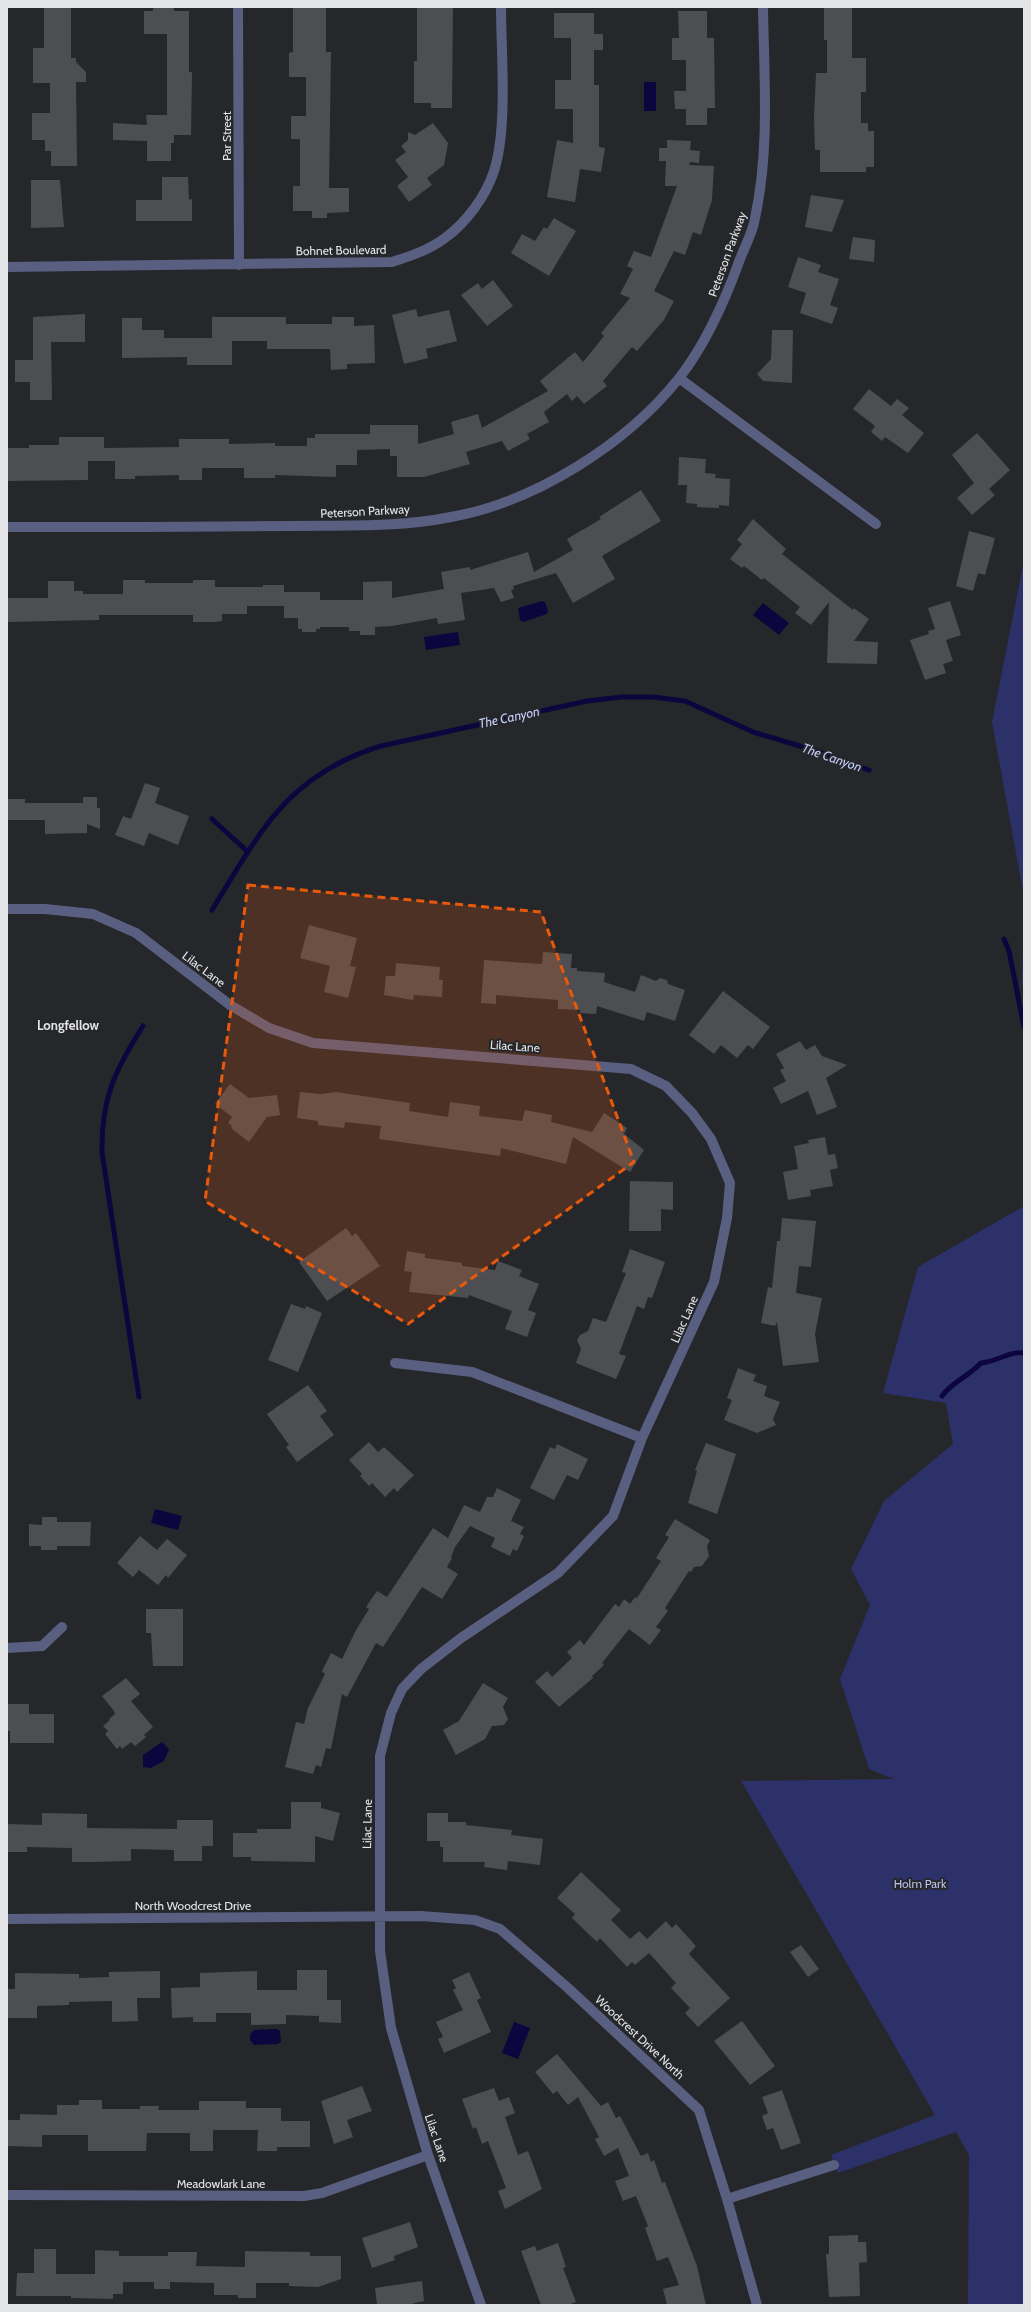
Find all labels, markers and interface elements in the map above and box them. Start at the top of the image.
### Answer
street label: Par Street [219,111,234,161]
street label: Peterson Parkway [705,209,749,299]
street label: Bohnet Boulevard [296,242,386,258]
street label: Peterson Parkway [320,501,410,521]
water label: The Canyon [477,703,541,731]
water label: The Canyon [800,739,864,775]
street label: Lilac Lane [180,948,228,990]
district label: Longfellow [37,1017,100,1033]
street label: Lilac Lane [490,1037,540,1055]
street label: Lilac Lane [667,1293,701,1345]
street label: Lilac Lane [359,1799,375,1849]
park label: Holm Park [894,1876,947,1891]
street label: North Woodcrest Drive [135,1898,251,1913]
street label: Woodcrest Drive North [592,1992,688,2082]
street label: Lilac Lane [422,2112,452,2164]
street label: Meadowlark Lane [177,2176,265,2191]

